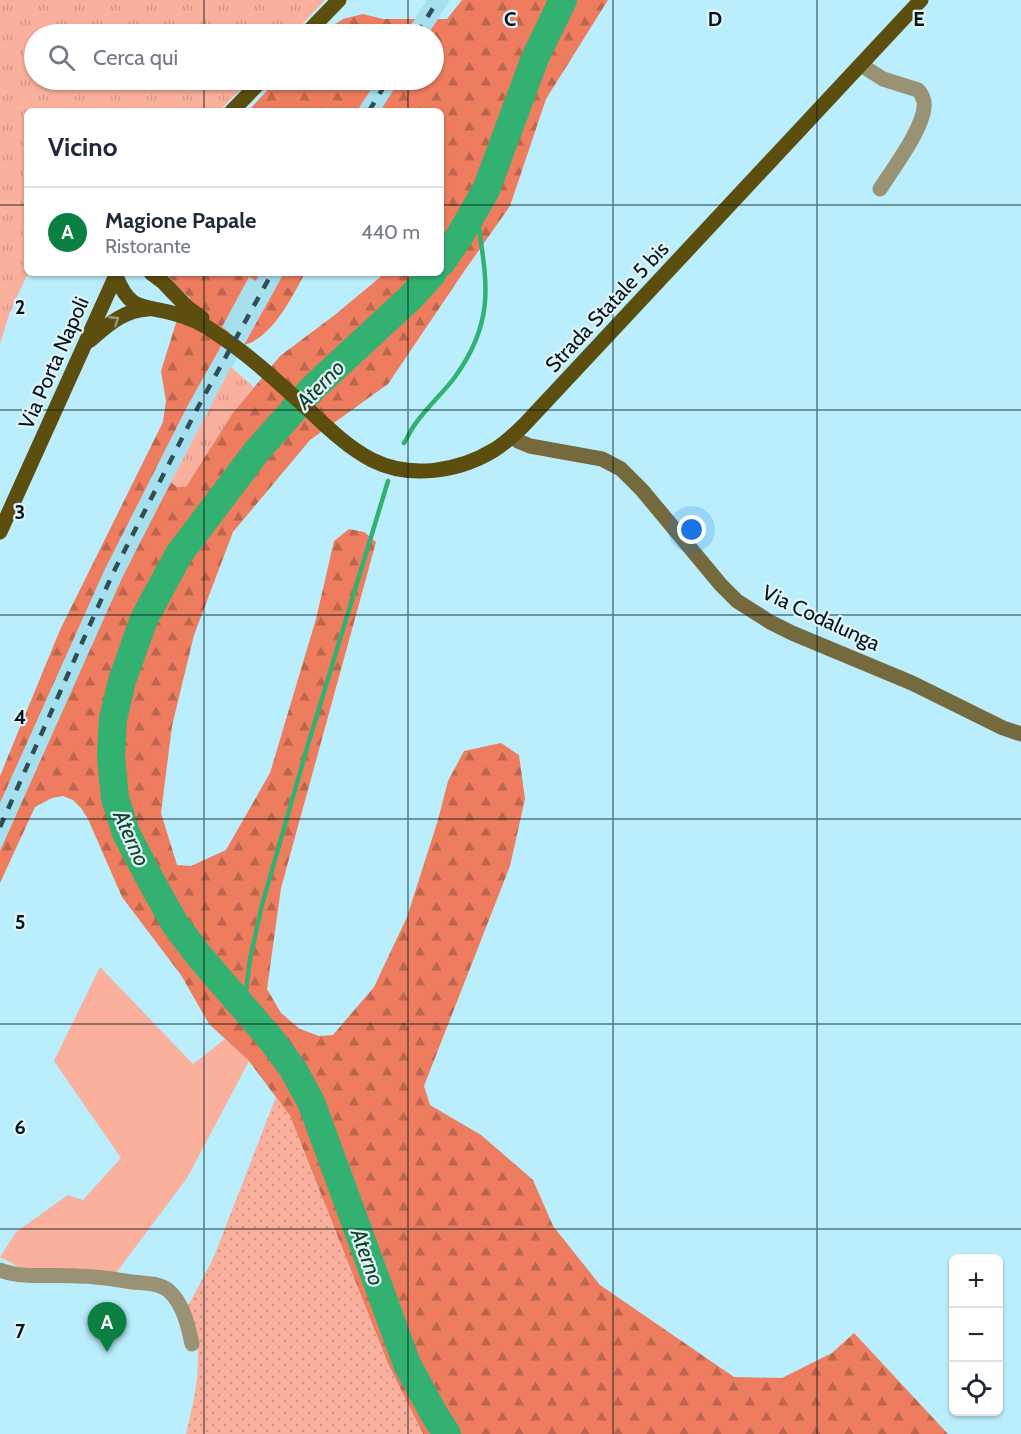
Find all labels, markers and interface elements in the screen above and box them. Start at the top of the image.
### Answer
text: C [504,7,516,31]
text: D [708,7,722,31]
text: E [913,7,925,31]
search box [24,24,444,90]
icon: search [45,41,78,74]
text: Cerca qui [93,44,178,71]
text: Vicino [48,131,117,163]
text: Magione Papale [105,207,256,234]
text: A [61,220,74,244]
text: 440 m [361,220,420,244]
text: Ristorante [105,234,191,258]
street label: Strada Statale 5 bis [540,236,674,377]
street label: Via Porta Napoli [13,293,94,433]
text: 2 [15,295,25,319]
one-way arrow [109,316,120,327]
water label: Aterno [290,354,350,415]
text: 3 [15,500,25,524]
your location [677,515,706,544]
street label: Via Codalunga [758,579,884,656]
text: 4 [14,705,26,729]
water label: Aterno [107,805,156,870]
text: 5 [15,910,25,934]
text: 6 [14,1115,26,1139]
water label: Aterno [345,1224,390,1289]
map controls [949,1254,1003,1416]
button: + [949,1254,1003,1308]
pin: A [88,1302,126,1352]
button: − [949,1308,1003,1362]
text: 7 [15,1319,26,1343]
button: locate [949,1362,1003,1416]

